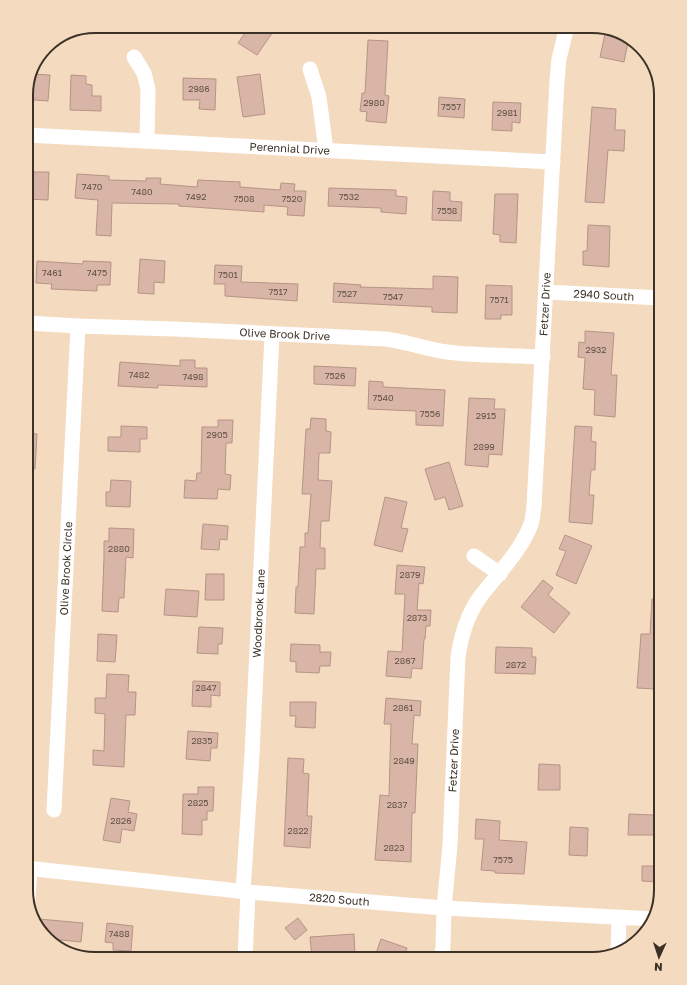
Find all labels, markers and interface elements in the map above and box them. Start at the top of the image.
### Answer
house number: 2986 [188,83,210,94]
house number: 2980 [363,97,385,108]
house number: 7557 [441,101,461,112]
house number: 2981 [497,107,518,118]
street label: Perennial Drive [249,139,330,157]
house number: 7470 [82,181,103,192]
house number: 7480 [131,186,153,197]
house number: 7492 [186,191,206,202]
house number: 7532 [339,191,359,202]
house number: 7508 [233,193,255,204]
house number: 7520 [282,193,303,204]
house number: 7558 [437,205,457,216]
house number: 7461 [42,267,63,278]
house number: 7475 [87,267,107,278]
house number: 7501 [218,269,239,280]
street label: Fetzer Drive [536,272,553,336]
house number: 7517 [268,286,288,297]
street label: 2940 South [573,286,635,303]
house number: 7527 [337,288,357,299]
house number: 7547 [383,291,403,302]
house number: 7571 [489,294,509,305]
street label: Olive Brook Drive [239,325,330,342]
house number: 2932 [585,344,607,355]
house number: 7482 [129,369,149,380]
house number: 7526 [325,370,345,381]
house number: 7498 [182,371,204,382]
house number: 7540 [372,392,394,403]
house number: 7556 [420,408,440,419]
house number: 2915 [476,410,496,421]
house number: 2905 [206,429,228,440]
house number: 2899 [473,441,495,452]
street label: Olive Brook Circle [57,521,74,615]
house number: 2880 [108,543,130,554]
street label: Woodbrook Lane [250,569,267,658]
house number: 2879 [400,569,420,580]
house number: 2873 [407,612,427,623]
house number: 2867 [395,655,416,666]
house number: 2872 [506,659,526,670]
house number: 2847 [196,682,217,693]
house number: 2861 [393,702,414,713]
street label: Fetzer Drive [445,728,461,793]
house number: 2835 [191,735,213,746]
house number: 2849 [393,755,415,766]
house number: 2825 [187,797,209,808]
house number: 2837 [387,799,408,810]
house number: 2826 [110,815,132,826]
house number: 2822 [287,825,309,836]
house number: 2823 [383,842,405,853]
house number: 7575 [493,854,513,865]
street label: 2820 South [309,890,370,908]
house number: 7488 [108,928,130,939]
north arrow [639,937,679,977]
text: N [654,961,663,974]

